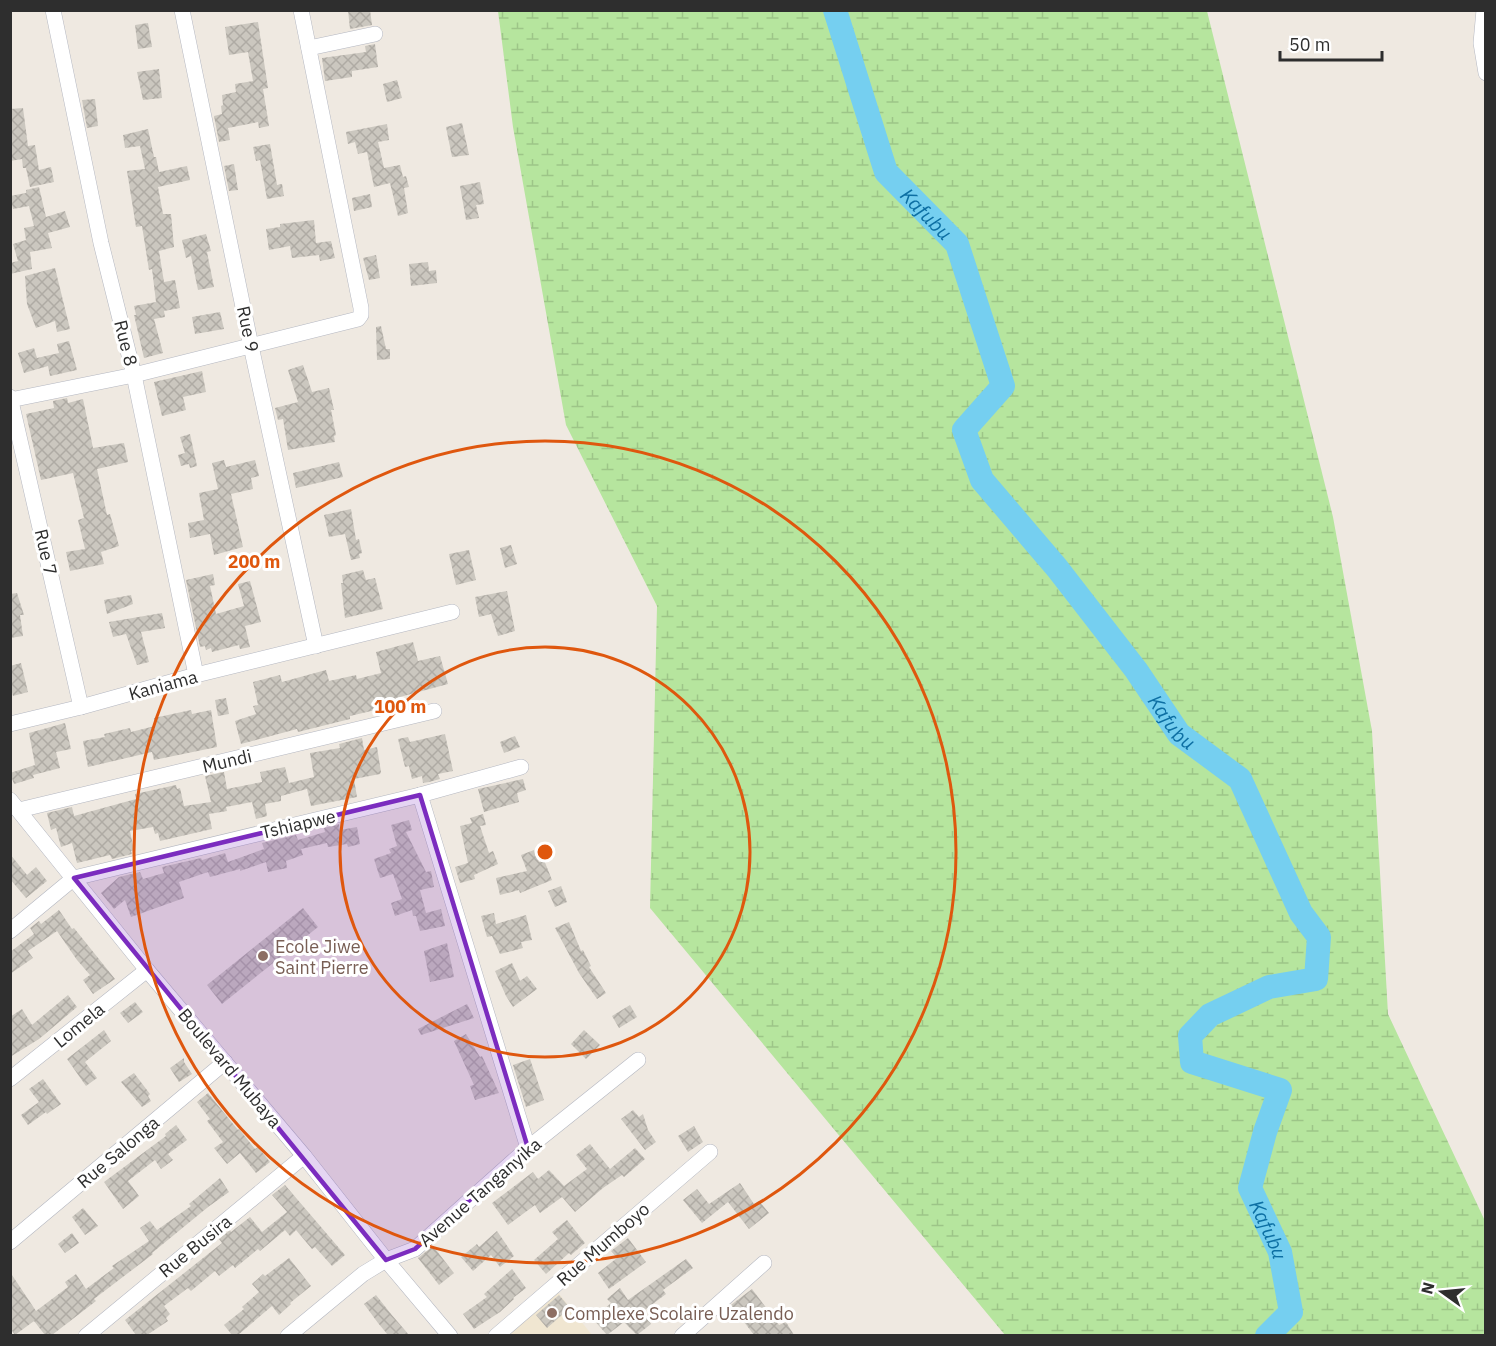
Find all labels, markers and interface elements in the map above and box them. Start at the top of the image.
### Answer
scale bar [1280,24,1382,62]
text: 50 m [1289,33,1331,56]
water label: Kafubu [895,181,959,245]
street label: Rue 9 [232,304,264,354]
street label: Rue 8 [109,318,143,368]
street label: Rue 7 [30,527,62,577]
text: 200 m [228,550,280,573]
street label: Kaniama [126,665,200,705]
water label: Kafubu [1142,689,1201,755]
text: 100 m [374,695,426,718]
street label: Mundi [200,744,254,778]
street label: Tshiapwe [258,804,338,844]
centre of rings [535,842,555,862]
place label: Ecole Jiwe Saint Pierre [275,935,369,979]
marker: Ecole Jiwe Saint Pierre [256,949,270,963]
street label: Lomela [49,997,109,1053]
street label: Boulevard Mubaya [173,1003,287,1133]
street label: Rue Salonga [72,1111,164,1193]
street label: Avenue Tanganyika [414,1132,546,1251]
water label: Kafubu [1244,1195,1295,1261]
street label: Rue Mumboyo [552,1197,654,1291]
street label: Rue Busira [154,1209,236,1282]
north arrow [1412,1262,1472,1322]
text: N [1416,1280,1439,1296]
place label: Complexe Scolaire Uzalendo [564,1302,794,1325]
marker: Complexe Scolaire Uzalendo [545,1306,559,1320]

